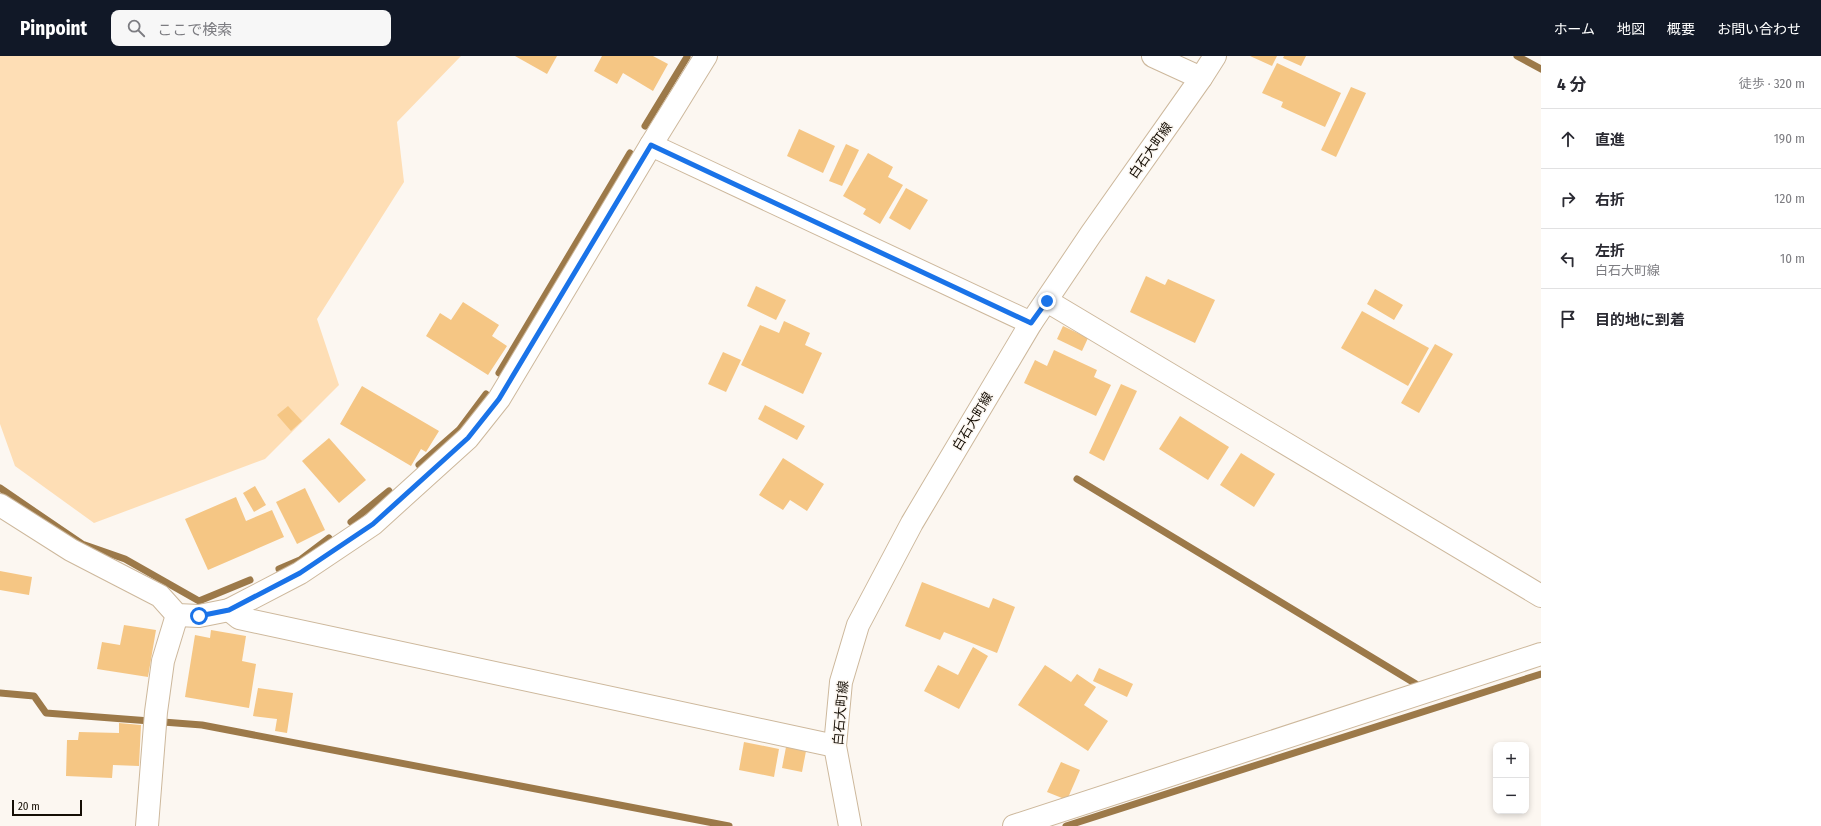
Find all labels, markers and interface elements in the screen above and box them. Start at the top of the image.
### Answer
search box [111,10,391,46]
text: Pinpoint [20,17,87,40]
icon: search [125,17,147,39]
text: ここで検索 [157,21,232,39]
text: ホーム [1553,21,1595,38]
text: 地図 [1617,21,1645,38]
text: 概要 [1667,21,1695,38]
text: お問い合わせ [1717,21,1801,38]
text: 4 分 [1557,74,1586,95]
text: 徒歩 · 320 m [1739,76,1805,91]
street label: 白石大町線 [1126,119,1175,181]
icon: ahead [1557,128,1579,150]
text: 直進 [1595,131,1625,149]
text: 190 m [1774,131,1805,146]
icon: right [1557,188,1579,210]
text: 右折 [1595,191,1625,209]
text: 120 m [1774,191,1805,206]
text: 左折 [1595,242,1625,260]
icon: left [1557,248,1579,270]
text: 10 m [1780,251,1805,266]
text: 白石大町線 [1595,263,1660,278]
route end [1038,292,1056,310]
icon: arrive [1557,308,1579,330]
text: 目的地に到着 [1595,311,1685,329]
street label: 白石大町線 [949,390,996,453]
route start [190,607,208,625]
street label: 白石大町線 [830,680,851,746]
map controls [1493,742,1529,814]
button: + [1493,742,1529,778]
button: − [1493,778,1529,814]
scale bar [12,798,82,817]
text: 20 m [18,800,40,813]

